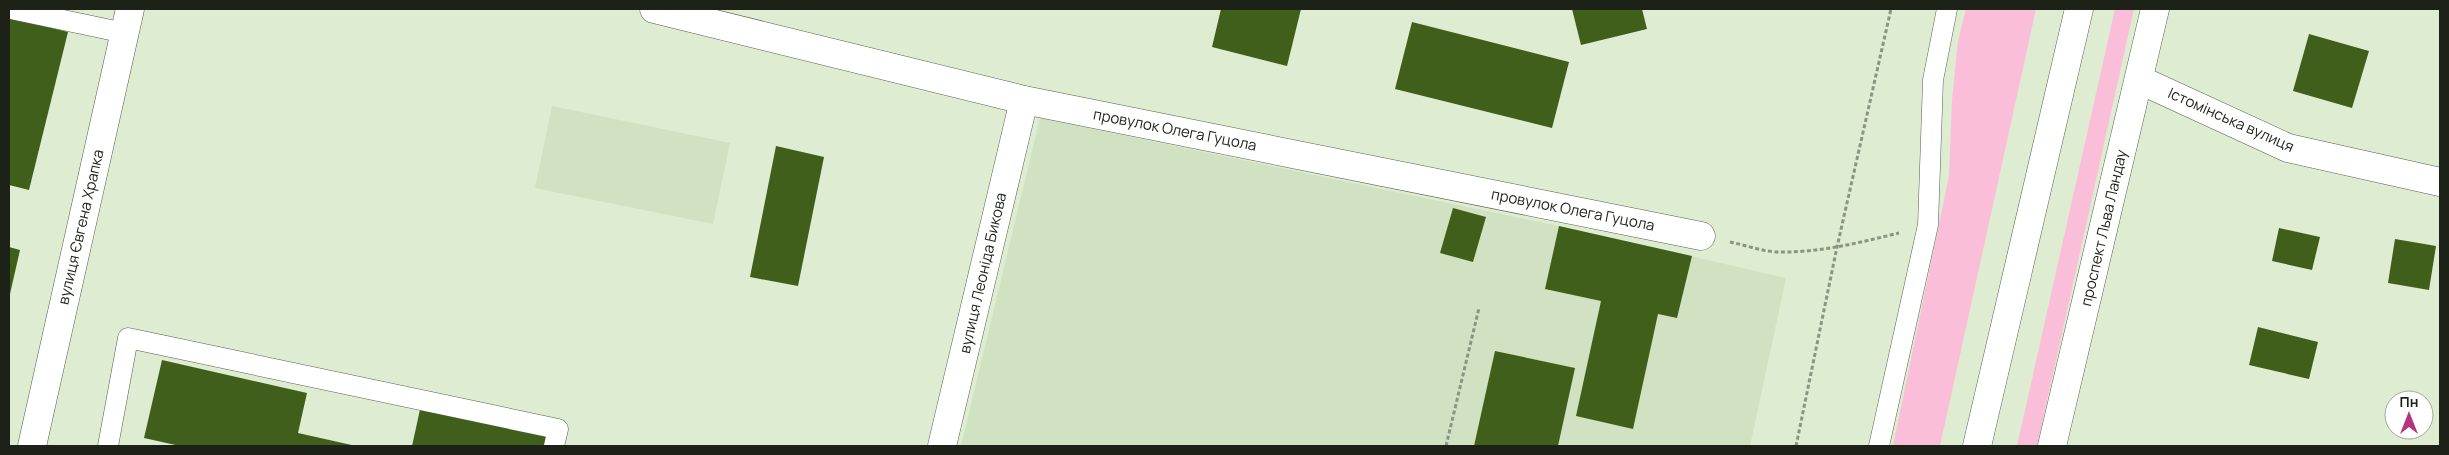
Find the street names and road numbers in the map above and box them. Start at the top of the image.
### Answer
street label: Істомінська вулиця [2165,82,2298,157]
street label: провулок Олега Гуцола [1092,103,1259,156]
street label: вулиця Євгена Храпка [52,147,109,307]
street label: проспект Льва Ландау [2075,147,2132,308]
street label: провулок Олега Гуцола [1490,183,1657,236]
street label: вулиця Леоніда Бикова [954,190,1011,355]

